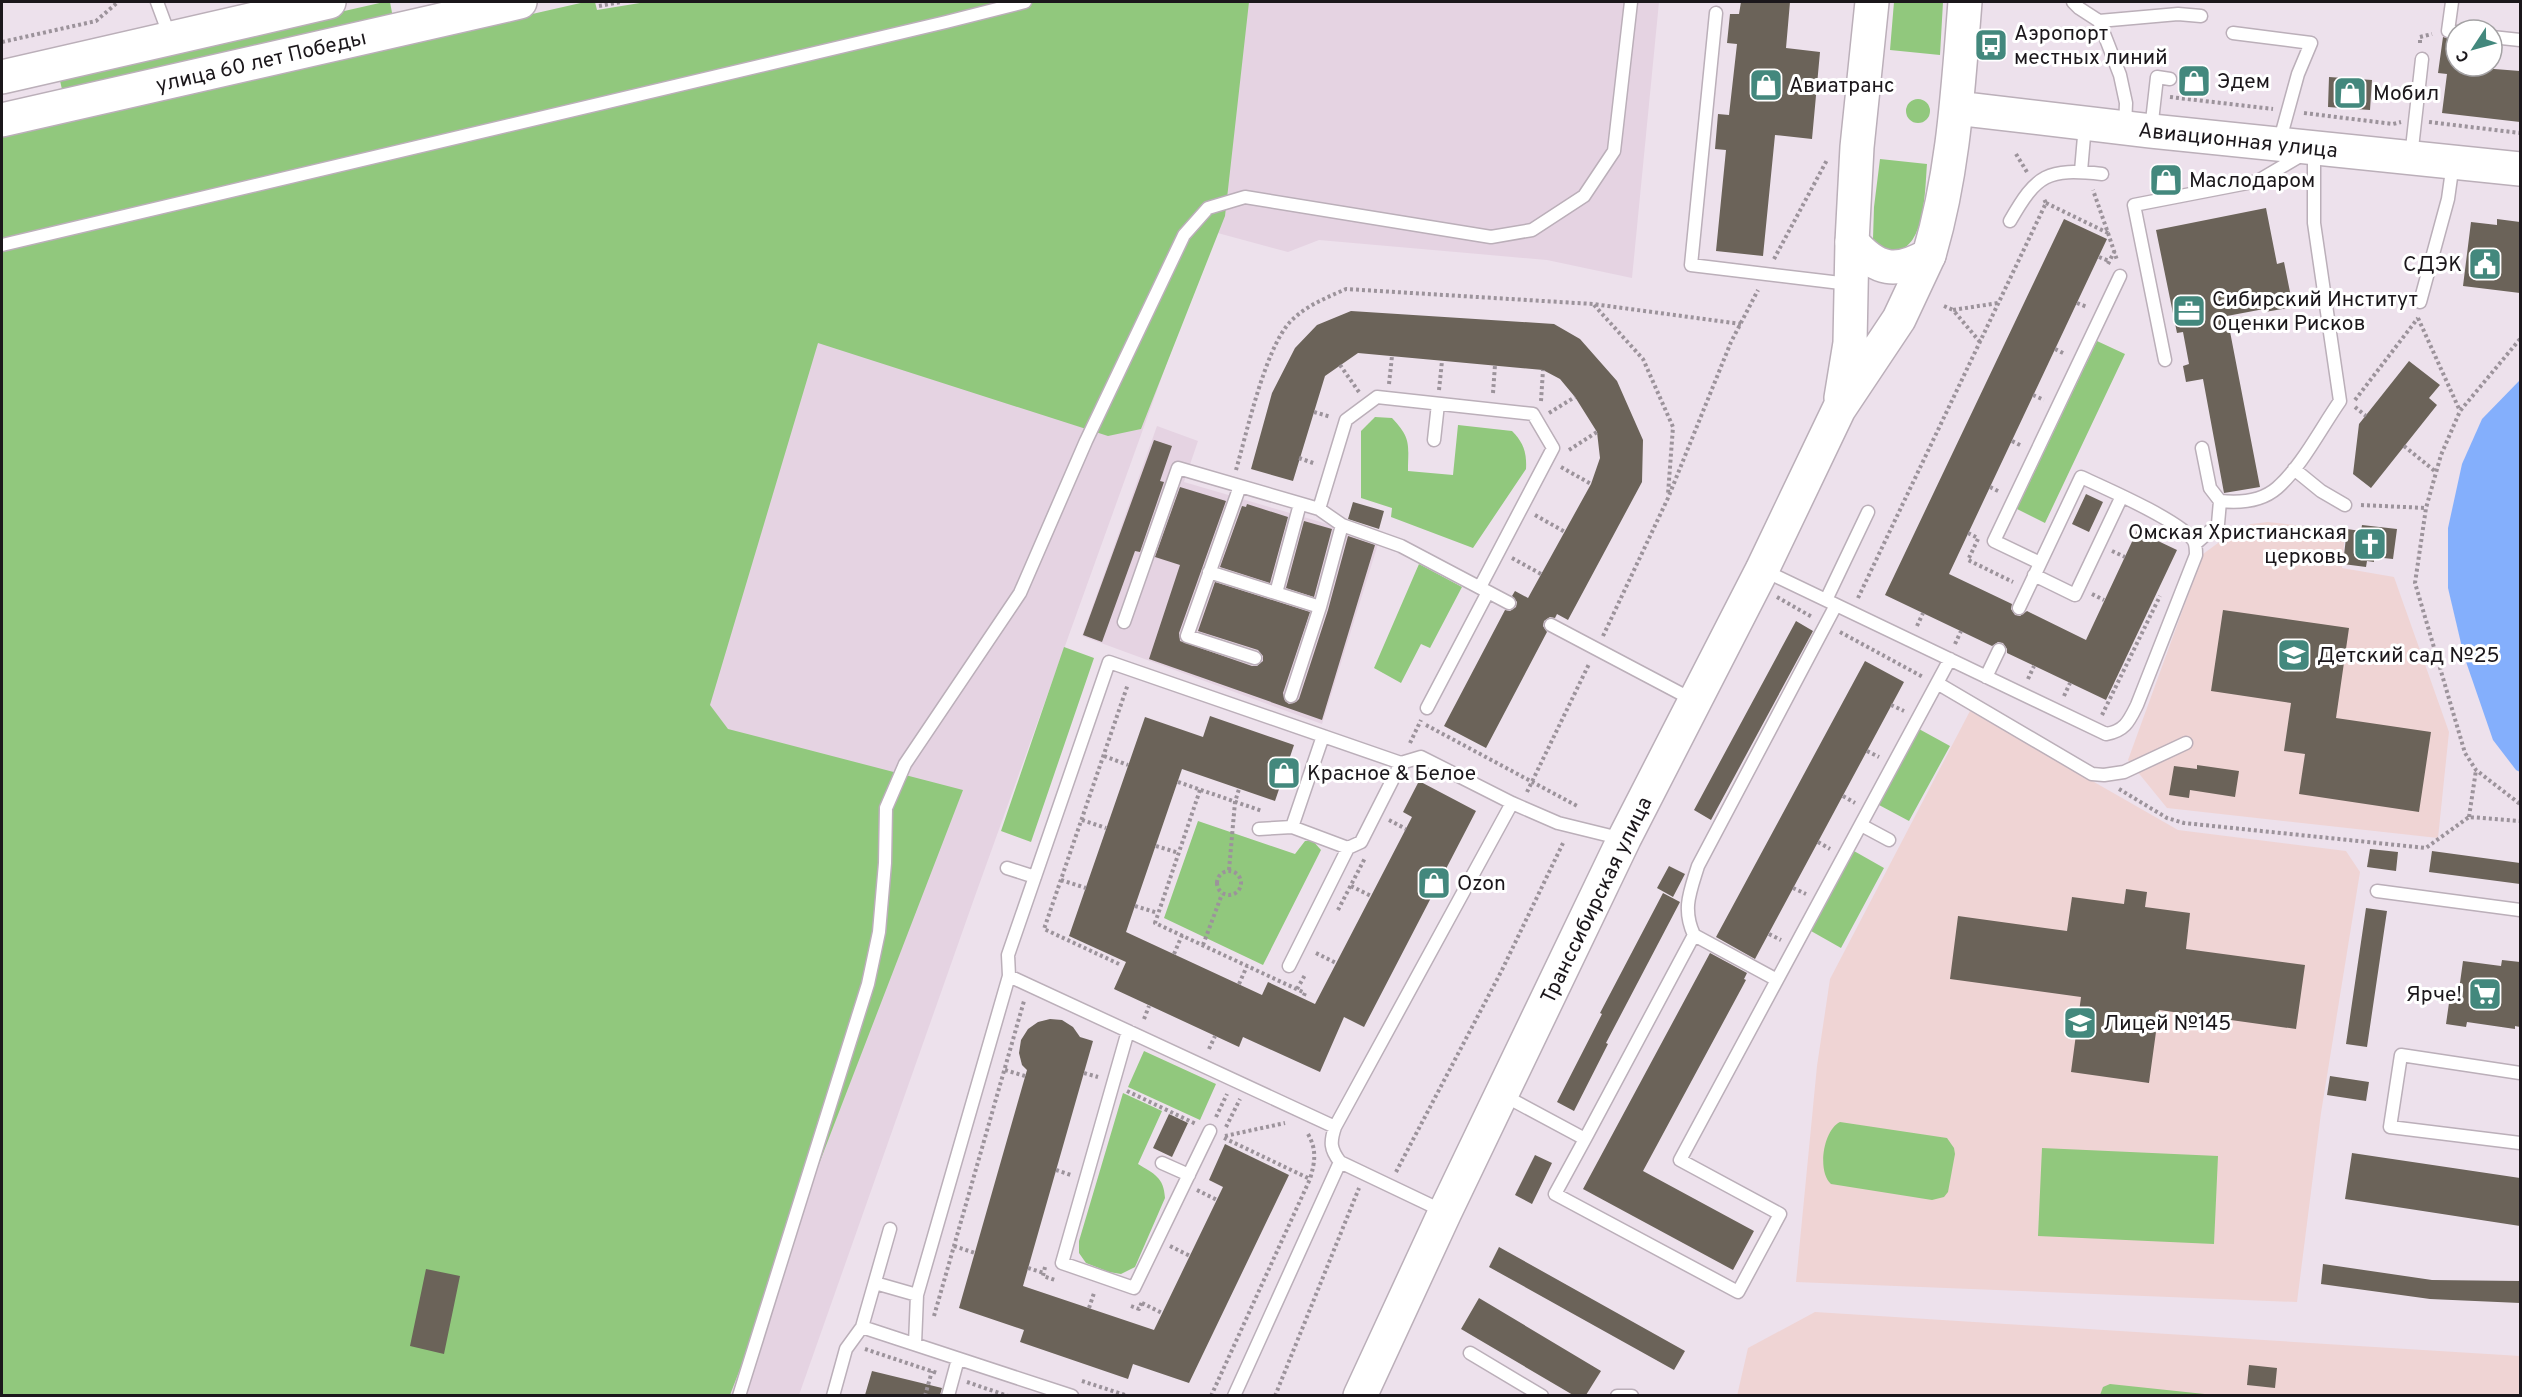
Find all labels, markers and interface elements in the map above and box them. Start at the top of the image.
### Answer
north arrow [2444,18,2504,78]
place label: Аэропорт местных линий [2014,21,2168,72]
street label: улица 60 лет Победы [153,25,369,100]
bus stop icon: Аэропорт местных линий [1973,27,2009,63]
text: С [2452,46,2475,66]
shop icon: Эдем [2176,63,2212,99]
shop icon: Авиатранс [1748,67,1784,103]
place label: Эдем [2217,69,2270,96]
place label: Авиатранс [1789,73,1895,100]
shop icon: Мобил [2332,75,2368,111]
place label: Мобил [2373,81,2439,108]
street label: Авиационная улица [2137,118,2339,165]
shop icon: Маслодаром [2148,162,2184,198]
place label: Маслодаром [2189,168,2315,195]
public building icon: СДЭК [2467,246,2503,282]
place label: СДЭК [2403,252,2462,279]
place label: Сибирский Институт Оценки Рисков [2212,287,2418,338]
office icon: Сибирский Институт Оценки Рисков [2171,293,2207,329]
place label: Омская Христианская церковь [2128,520,2347,571]
church icon: Омская Христианская церковь [2352,526,2388,562]
school or university icon: Детский сад №25 [2276,637,2312,673]
place label: Детский сад №25 [2317,643,2500,670]
shop icon: Красное & Белое [1266,755,1302,791]
place label: Красное & Белое [1307,761,1476,788]
street label: Транссибирская улица [1535,793,1659,1009]
shop icon: Ozon [1416,865,1452,901]
place label: Ozon [1457,871,1506,898]
supermarket icon: Ярче! [2467,976,2503,1012]
place label: Ярче! [2406,982,2462,1009]
school or university icon: Лицей №145 [2062,1005,2098,1041]
place label: Лицей №145 [2103,1011,2231,1038]

